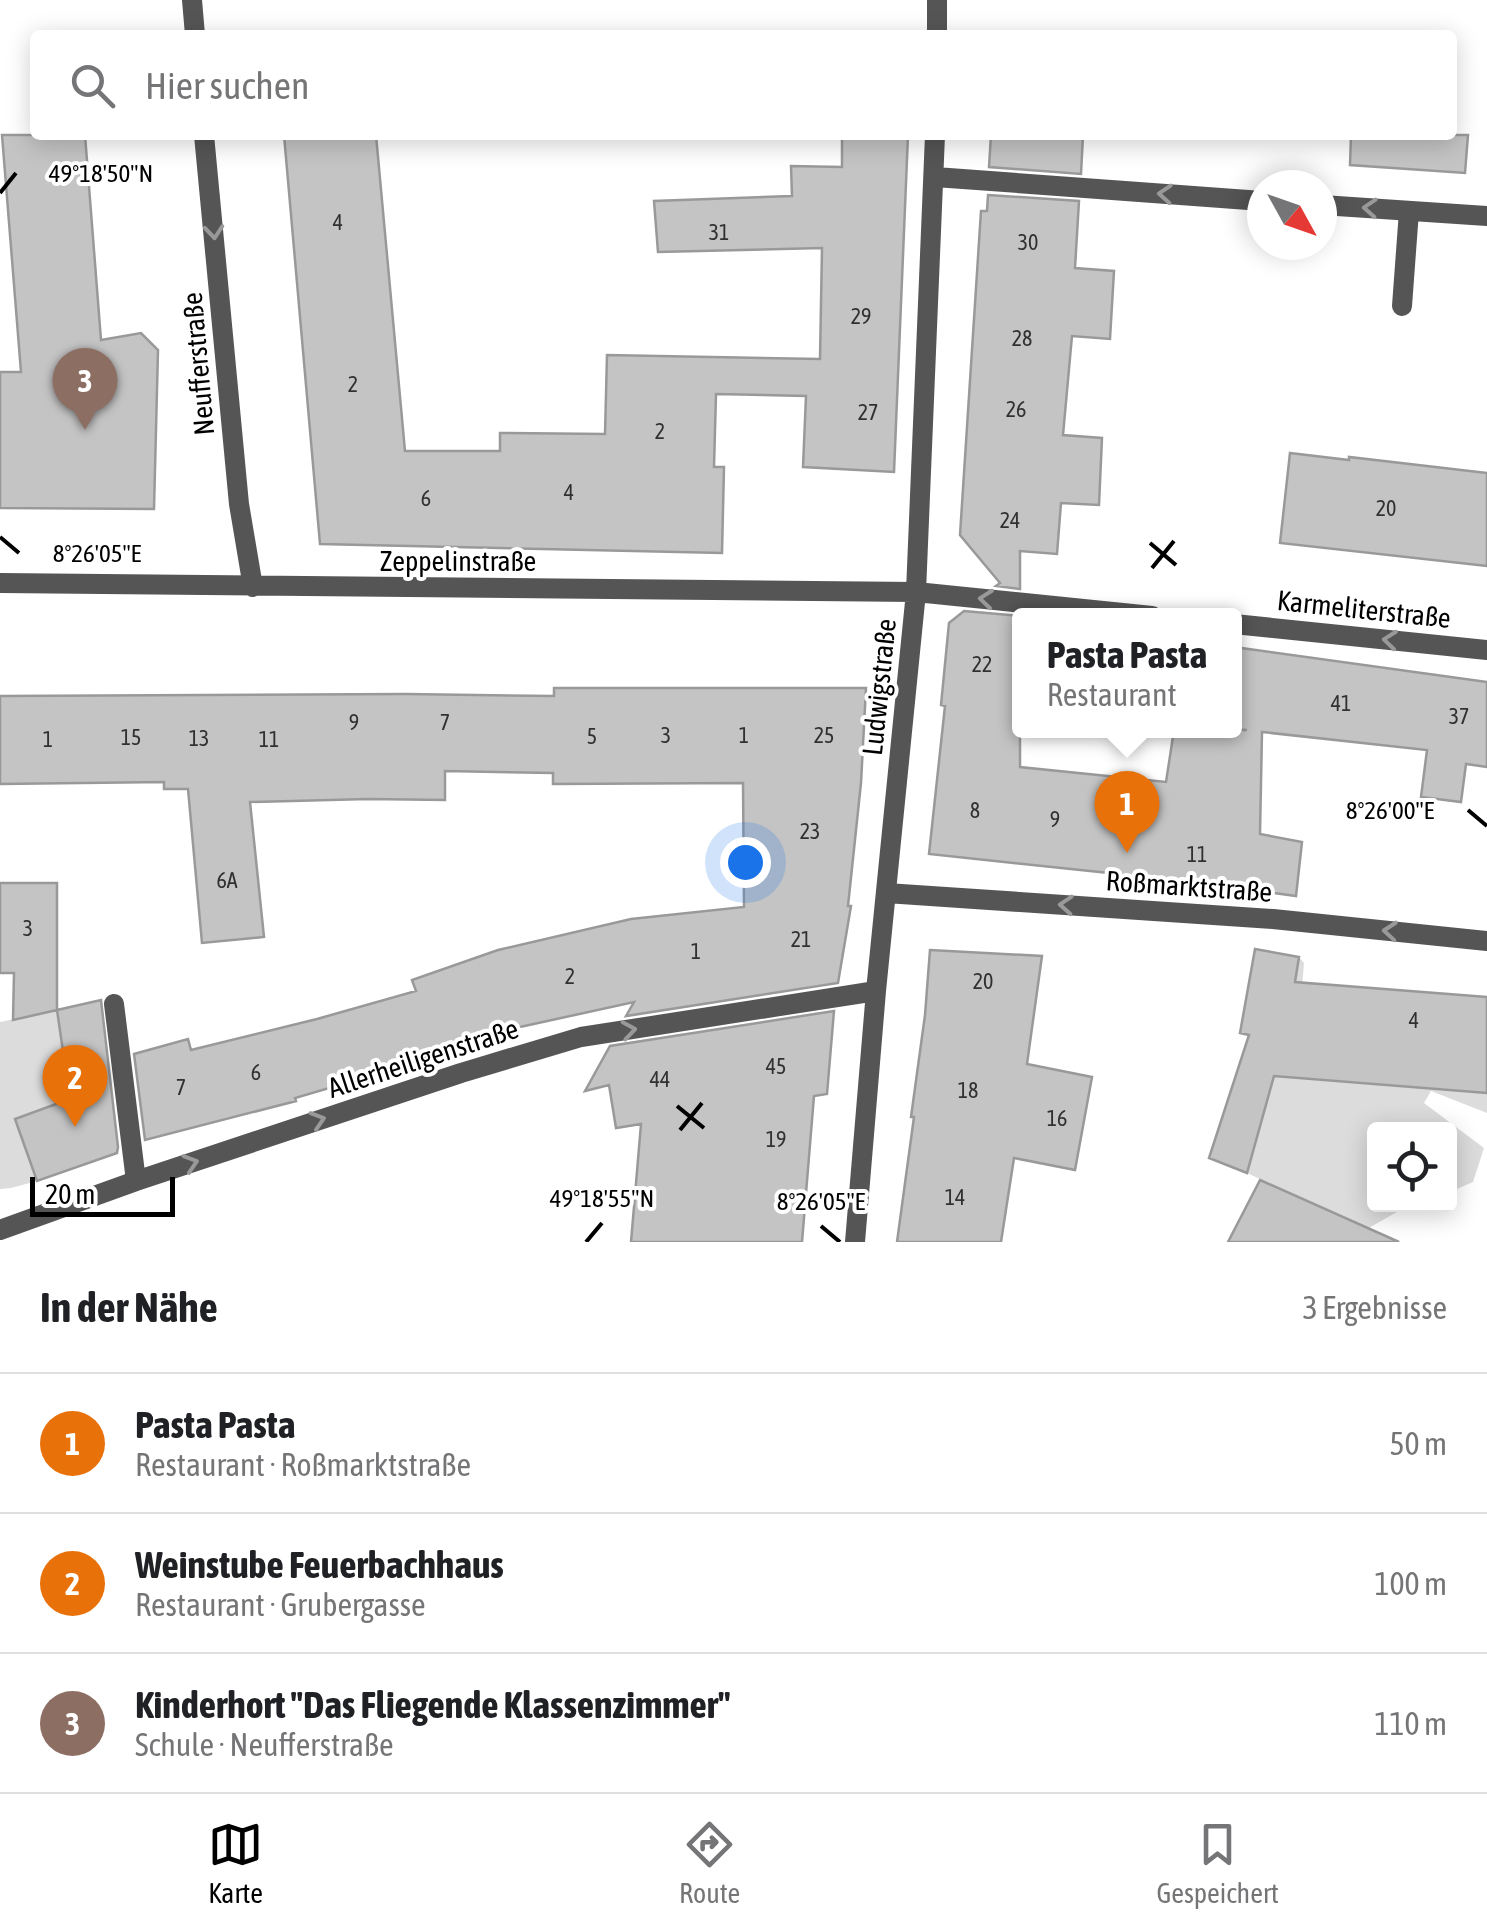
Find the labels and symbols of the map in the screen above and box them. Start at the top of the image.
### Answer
text: 49°18'50"N [49,159,153,187]
north arrow [1247,170,1337,260]
one-way arrow [1156,183,1172,205]
one-way arrow [1361,198,1377,219]
house number: 4 [333,209,343,235]
house number: 31 [709,219,729,245]
one-way arrow [202,224,224,240]
house number: 30 [1018,229,1038,255]
street label: Neufferstraße [176,291,220,437]
house number: 29 [851,303,871,329]
house number: 28 [1012,325,1032,351]
pin: 3 [52,348,118,430]
house number: 2 [348,371,358,397]
house number: 26 [1006,396,1026,422]
house number: 27 [858,399,878,425]
house number: 2 [655,418,665,444]
house number: 4 [564,479,574,505]
house number: 6 [421,485,431,511]
house number: 20 [1376,495,1396,521]
house number: 24 [1000,507,1020,533]
text: 8°26'05"E [53,539,142,567]
street label: Zeppelinstraße [380,545,536,577]
street label: Karmeliterstraße [1276,584,1452,634]
one-way arrow [977,588,993,610]
street label: Ludwigstraße [856,617,902,757]
one-way arrow [1382,629,1398,651]
house number: 22 [972,651,992,677]
house number: 41 [1331,690,1351,716]
house number: 37 [1449,703,1469,729]
house number: 9 [349,709,359,735]
house number: 7 [440,709,450,735]
house number: 3 [661,722,671,748]
house number: 1 [739,722,749,748]
house number: 25 [814,722,834,748]
house number: 5 [587,723,597,749]
house number: 15 [121,724,141,750]
house number: 13 [189,725,209,751]
house number: 1 [43,726,53,752]
house number: 11 [259,726,279,752]
pin: 1 [1094,770,1160,853]
text: 8°26'00"E [1346,796,1435,824]
house number: 8 [970,797,980,823]
house number: 9 [1050,806,1060,832]
house number: 23 [800,818,820,844]
your location [720,837,771,888]
house number: 11 [1187,841,1207,867]
street label: Roßmarktstraße [1105,864,1273,908]
house number: 6A [216,867,238,893]
one-way arrow [1058,895,1074,916]
house number: 3 [23,915,33,941]
one-way arrow [1382,920,1398,942]
house number: 21 [791,926,811,952]
house number: 1 [691,938,701,964]
house number: 2 [565,963,575,989]
house number: 20 [973,968,993,994]
house number: 4 [1409,1007,1419,1033]
street label: Allerheiligenstraße [324,1012,522,1104]
one-way arrow [621,1020,638,1041]
pin: 2 [42,1044,108,1127]
house number: 45 [766,1053,786,1079]
house number: 6 [251,1059,261,1085]
house number: 44 [650,1066,670,1092]
house number: 7 [176,1074,186,1100]
house number: 18 [958,1077,978,1103]
house number: 16 [1047,1105,1067,1131]
one-way arrow [308,1112,325,1132]
house number: 19 [766,1126,786,1152]
one-way arrow [182,1154,199,1174]
scale bar [30,1172,175,1216]
text: 49°18'55"N [550,1184,654,1212]
house number: 14 [945,1184,965,1210]
text: 8°26'05"E [777,1187,866,1215]

